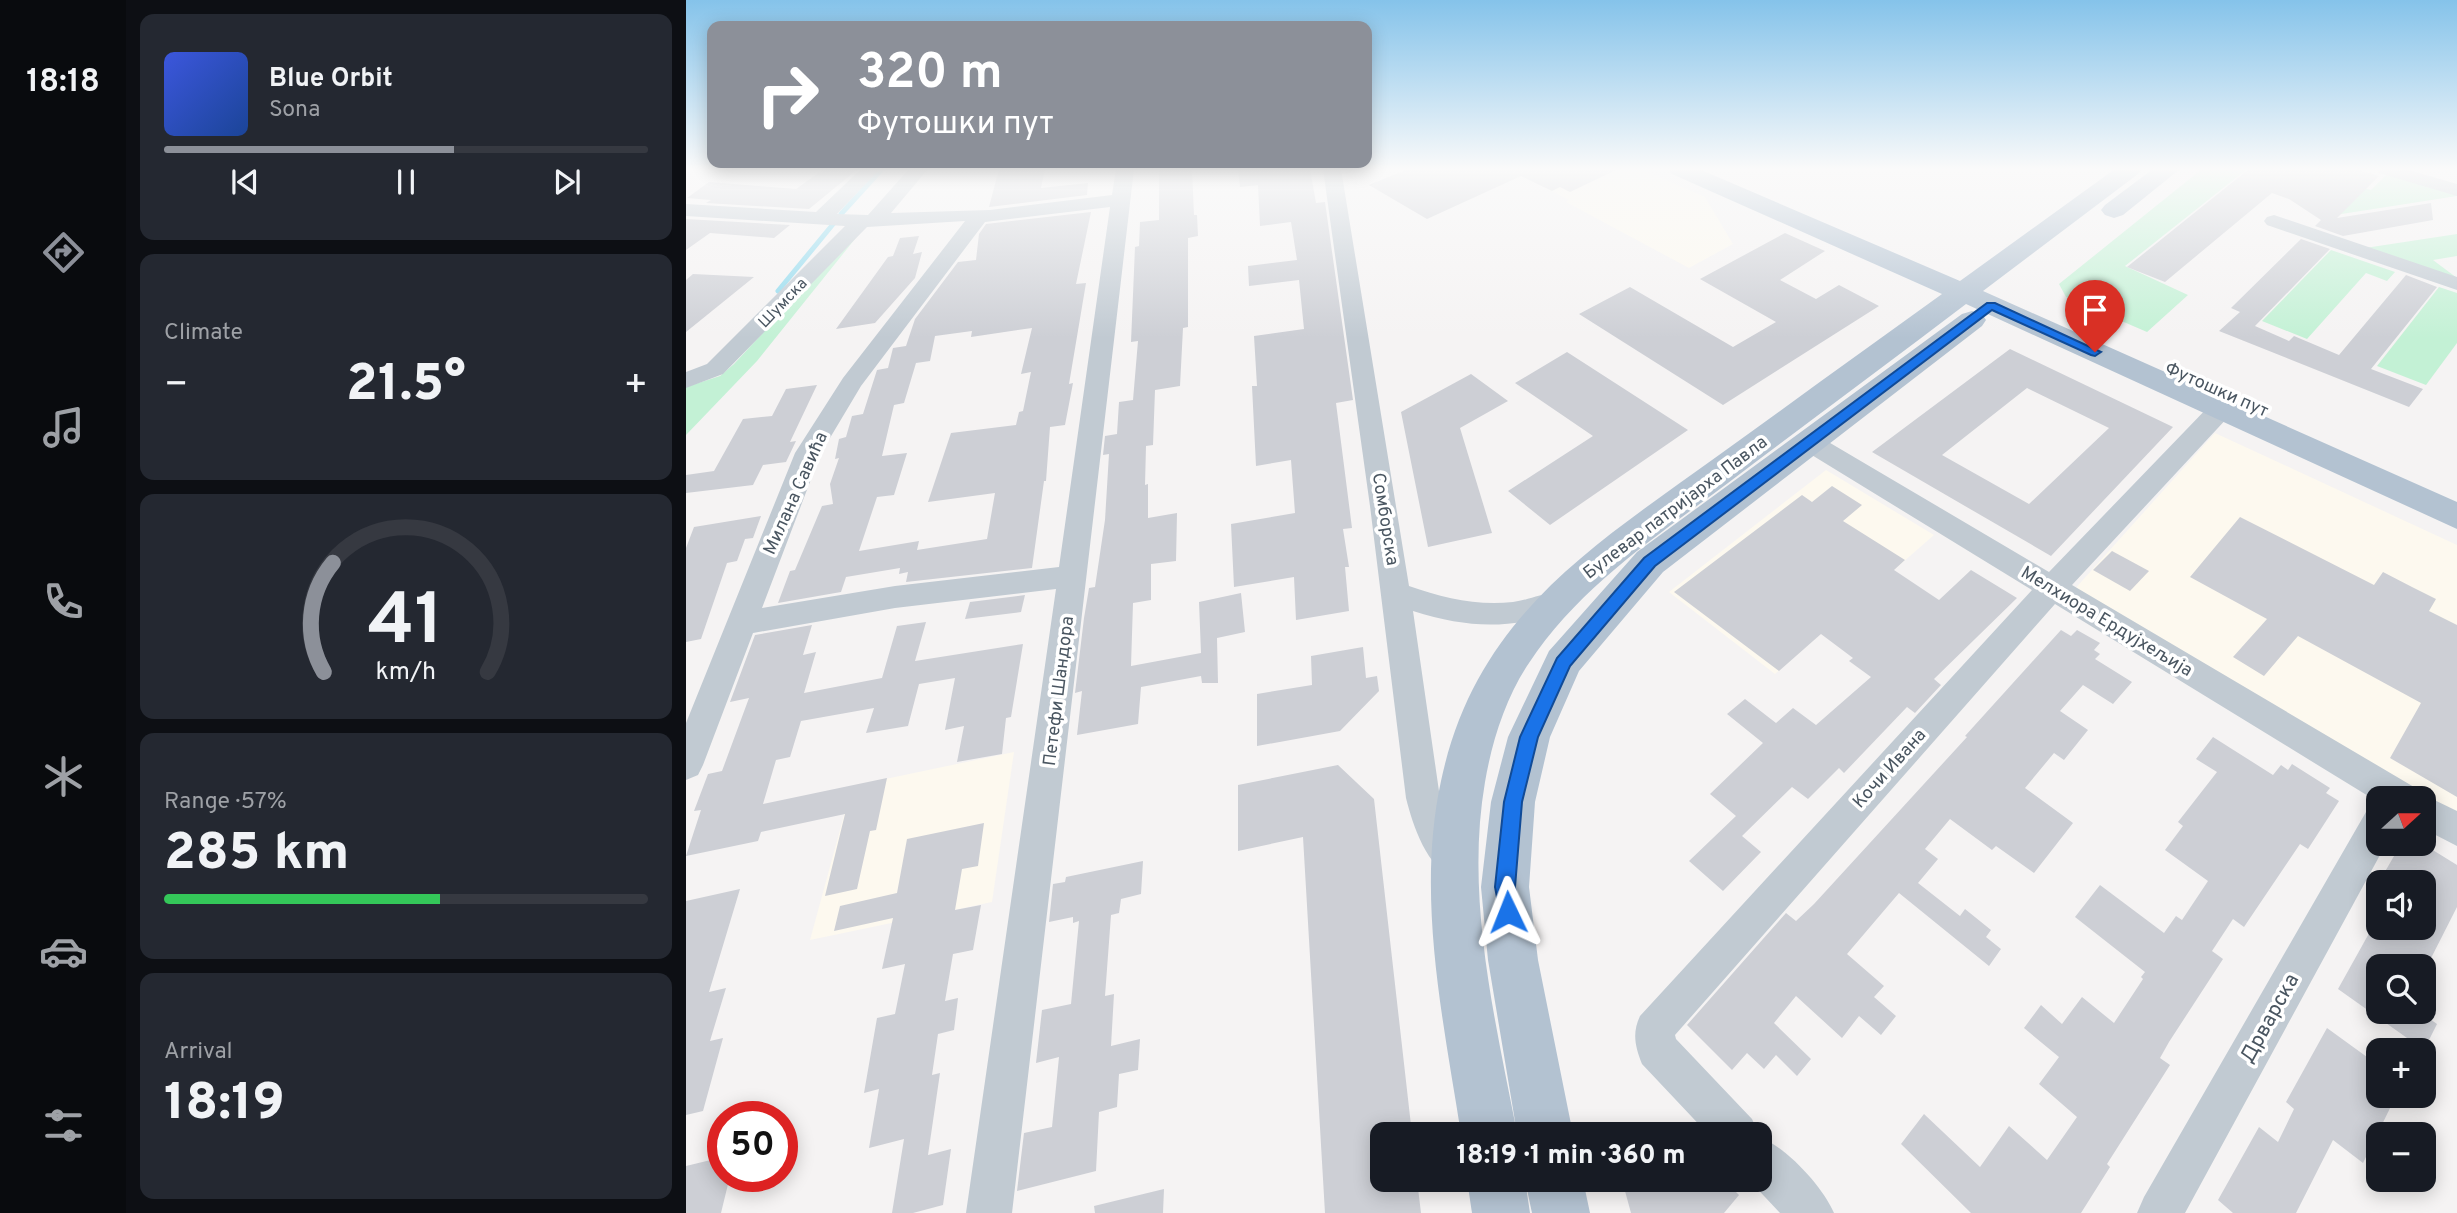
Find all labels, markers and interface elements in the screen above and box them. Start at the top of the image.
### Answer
text: 320 m [857,44,1003,106]
icon: right [742,49,833,140]
text: 18:18 [26,63,100,103]
text: Blue Orbit [269,63,393,96]
text: Sona [269,96,320,125]
text: Футошки пут [857,105,1054,145]
icon: previous [226,163,264,201]
icon: pause [387,163,425,201]
icon: next [548,163,586,201]
icon: directions [39,228,88,277]
street label: Шумска [755,274,812,333]
pin [2065,280,2125,352]
icon: arrive [2076,291,2114,329]
text: Climate [164,319,243,348]
text: 21.5° [346,353,466,419]
street label: Футошки пут [2161,357,2272,423]
text: − [164,362,189,411]
text: + [623,362,648,411]
icon: music [39,403,88,452]
street label: Милана Савића [759,429,834,559]
street label: Булевар патријарха Павла [1579,431,1773,585]
street label: Сомборска [1366,471,1403,567]
street label: Мелхиора Ердујхељија [2016,562,2196,683]
icon: phone [39,577,88,626]
text: 41 [368,579,444,671]
street label: Петефи Шандора [1039,615,1080,767]
text: km/h [376,657,436,689]
street label: Кочи Ивана [1848,724,1932,814]
icon: climate [39,752,88,801]
north arrow [2366,786,2436,856]
map controls [2366,786,2436,1192]
text: Range · 57% [164,788,287,817]
text: 285 km [164,822,349,888]
button: sound [2366,870,2436,940]
position arrow [1471,875,1545,949]
icon: car [39,927,88,976]
button: search [2366,954,2436,1024]
street label: Дрварска [2235,969,2306,1068]
text: Arrival [164,1038,233,1067]
button: + [2366,1038,2436,1108]
text: 18:19 [164,1072,285,1138]
icon: filters [39,1101,88,1150]
speed limit sign: 50 [707,1101,798,1192]
button: − [2366,1122,2436,1192]
text: 18:19 · 1 min · 360 m [1456,1140,1686,1173]

